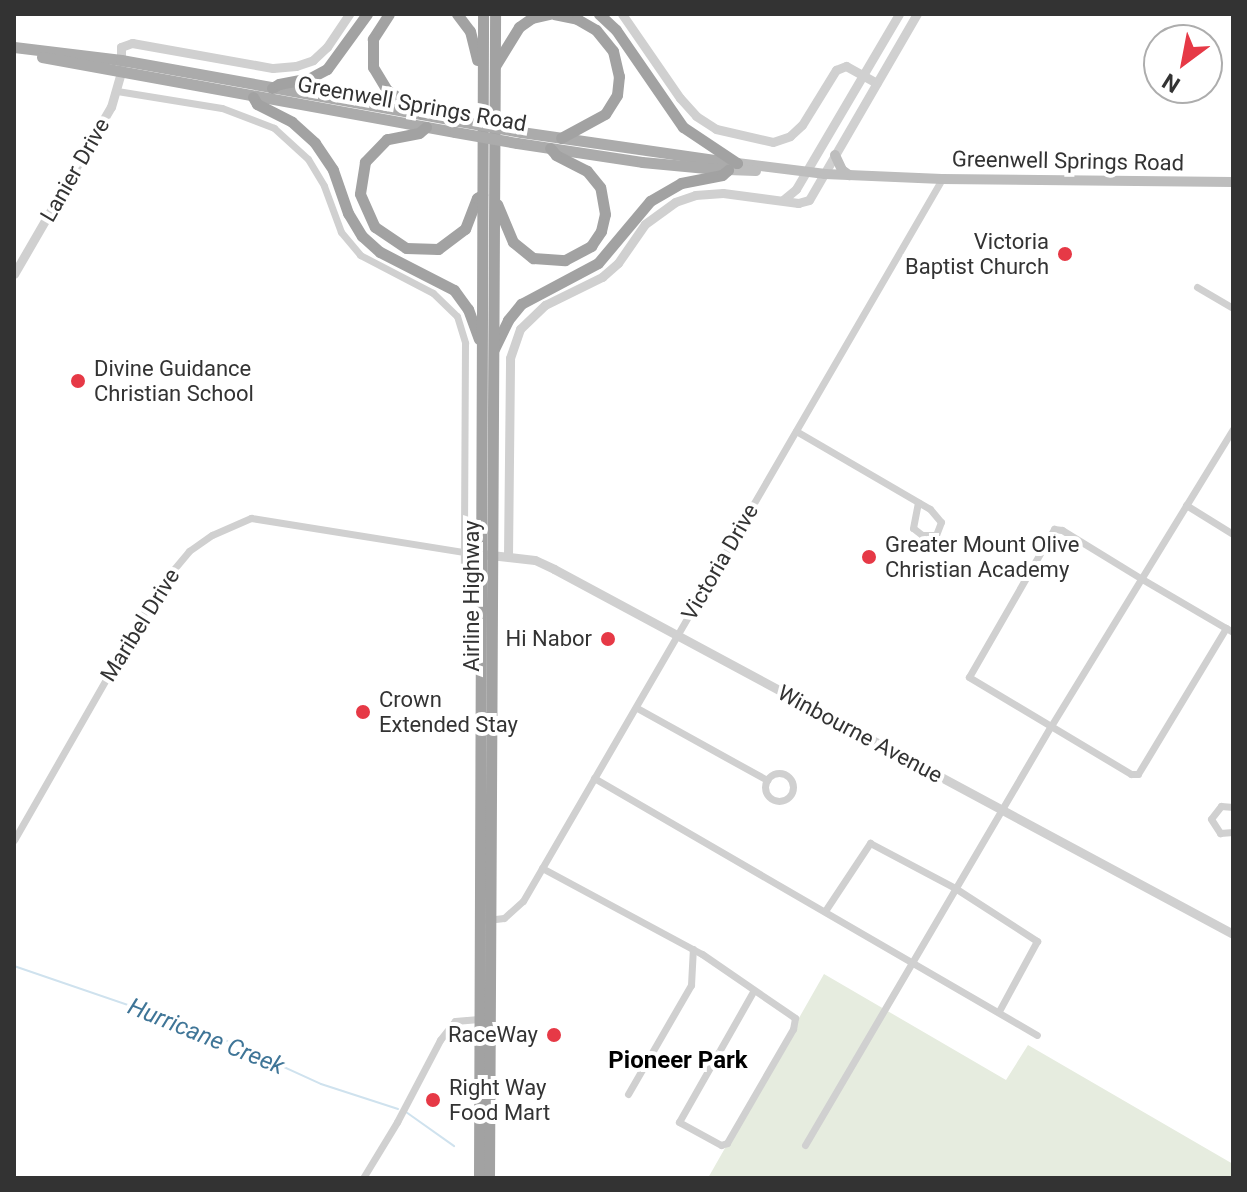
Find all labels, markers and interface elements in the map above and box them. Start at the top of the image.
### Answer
north arrow [1143,24,1223,104]
text: N [1158,68,1184,98]
street label: Greenwell Springs Road [295,71,529,137]
street label: Lanier Drive [35,113,115,227]
street label: Greenwell Springs Road [952,146,1184,176]
place label: Victoria Baptist Church [905,228,1049,280]
marker: Victoria Baptist Church [1056,245,1074,263]
place label: Divine Guidance Christian School [94,355,254,406]
marker: Divine Guidance Christian School [69,372,87,390]
street label: Victoria Drive [676,499,764,625]
street label: Airline Highway [459,520,485,672]
place label: Greater Mount Olive Christian Academy [885,531,1079,582]
marker: Greater Mount Olive Christian Academy [860,548,878,566]
street label: Maribel Drive [95,564,185,686]
place label: Hi Nabor [505,626,592,652]
marker: Hi Nabor [599,630,617,648]
street label: Winbourne Avenue [773,679,947,789]
place label: Crown Extended Stay [379,686,518,738]
marker: Crown Extended Stay [354,703,372,721]
water label: Hurricane Creek [124,993,288,1081]
place label: RaceWay [448,1022,538,1048]
marker: RaceWay [545,1026,563,1044]
district label: Pioneer Park [608,1047,748,1075]
place label: Right Way Food Mart [449,1074,550,1126]
marker: Right Way Food Mart [424,1091,442,1109]

